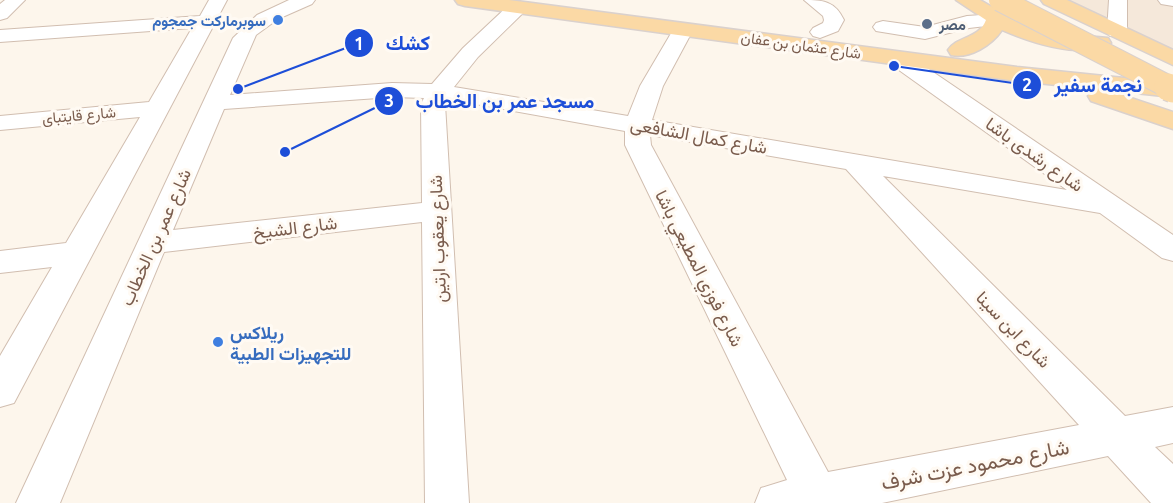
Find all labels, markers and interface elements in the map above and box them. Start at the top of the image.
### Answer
place label: سوبرماركت جمجوم [152,12,266,31]
marker: سوبرماركت جمجوم [271,13,285,27]
place label: مصر [938,16,966,34]
marker: مصر [920,17,934,31]
callout: كشك [344,24,442,62]
street label: شارع عثمان بن عفان [740,28,862,65]
text: كشك [386,31,430,54]
text: 1 [354,33,364,53]
callout: نجمة سفير [1012,66,1154,104]
text: نجمة سفير [1053,73,1142,98]
text: 2 [1022,74,1032,94]
callout: مسجد عمر بن الخطاب [374,82,607,120]
text: مسجد عمر بن الخطاب [416,89,595,114]
text: 3 [384,90,394,110]
street label: شارع قايتباى [41,103,117,130]
street label: شارع كمال الشافعى [629,113,769,160]
street label: شارع رشدى باشا [981,113,1088,198]
street label: شارع عمر بن الخطاب [116,165,197,310]
street label: شارع يعقوب ارتين [425,175,452,303]
street label: شارع فوزي المطيعي باشا [646,186,748,352]
street label: شارع الشيخ [252,212,339,245]
street label: شارع ابن سينا [970,287,1055,373]
place label: ريلاكس للتجهيزات الطبية [230,322,351,365]
marker: ريلاكس للتجهيزات الطبية [211,335,225,349]
street label: شارع محمود عزت شرف [879,434,1072,497]

